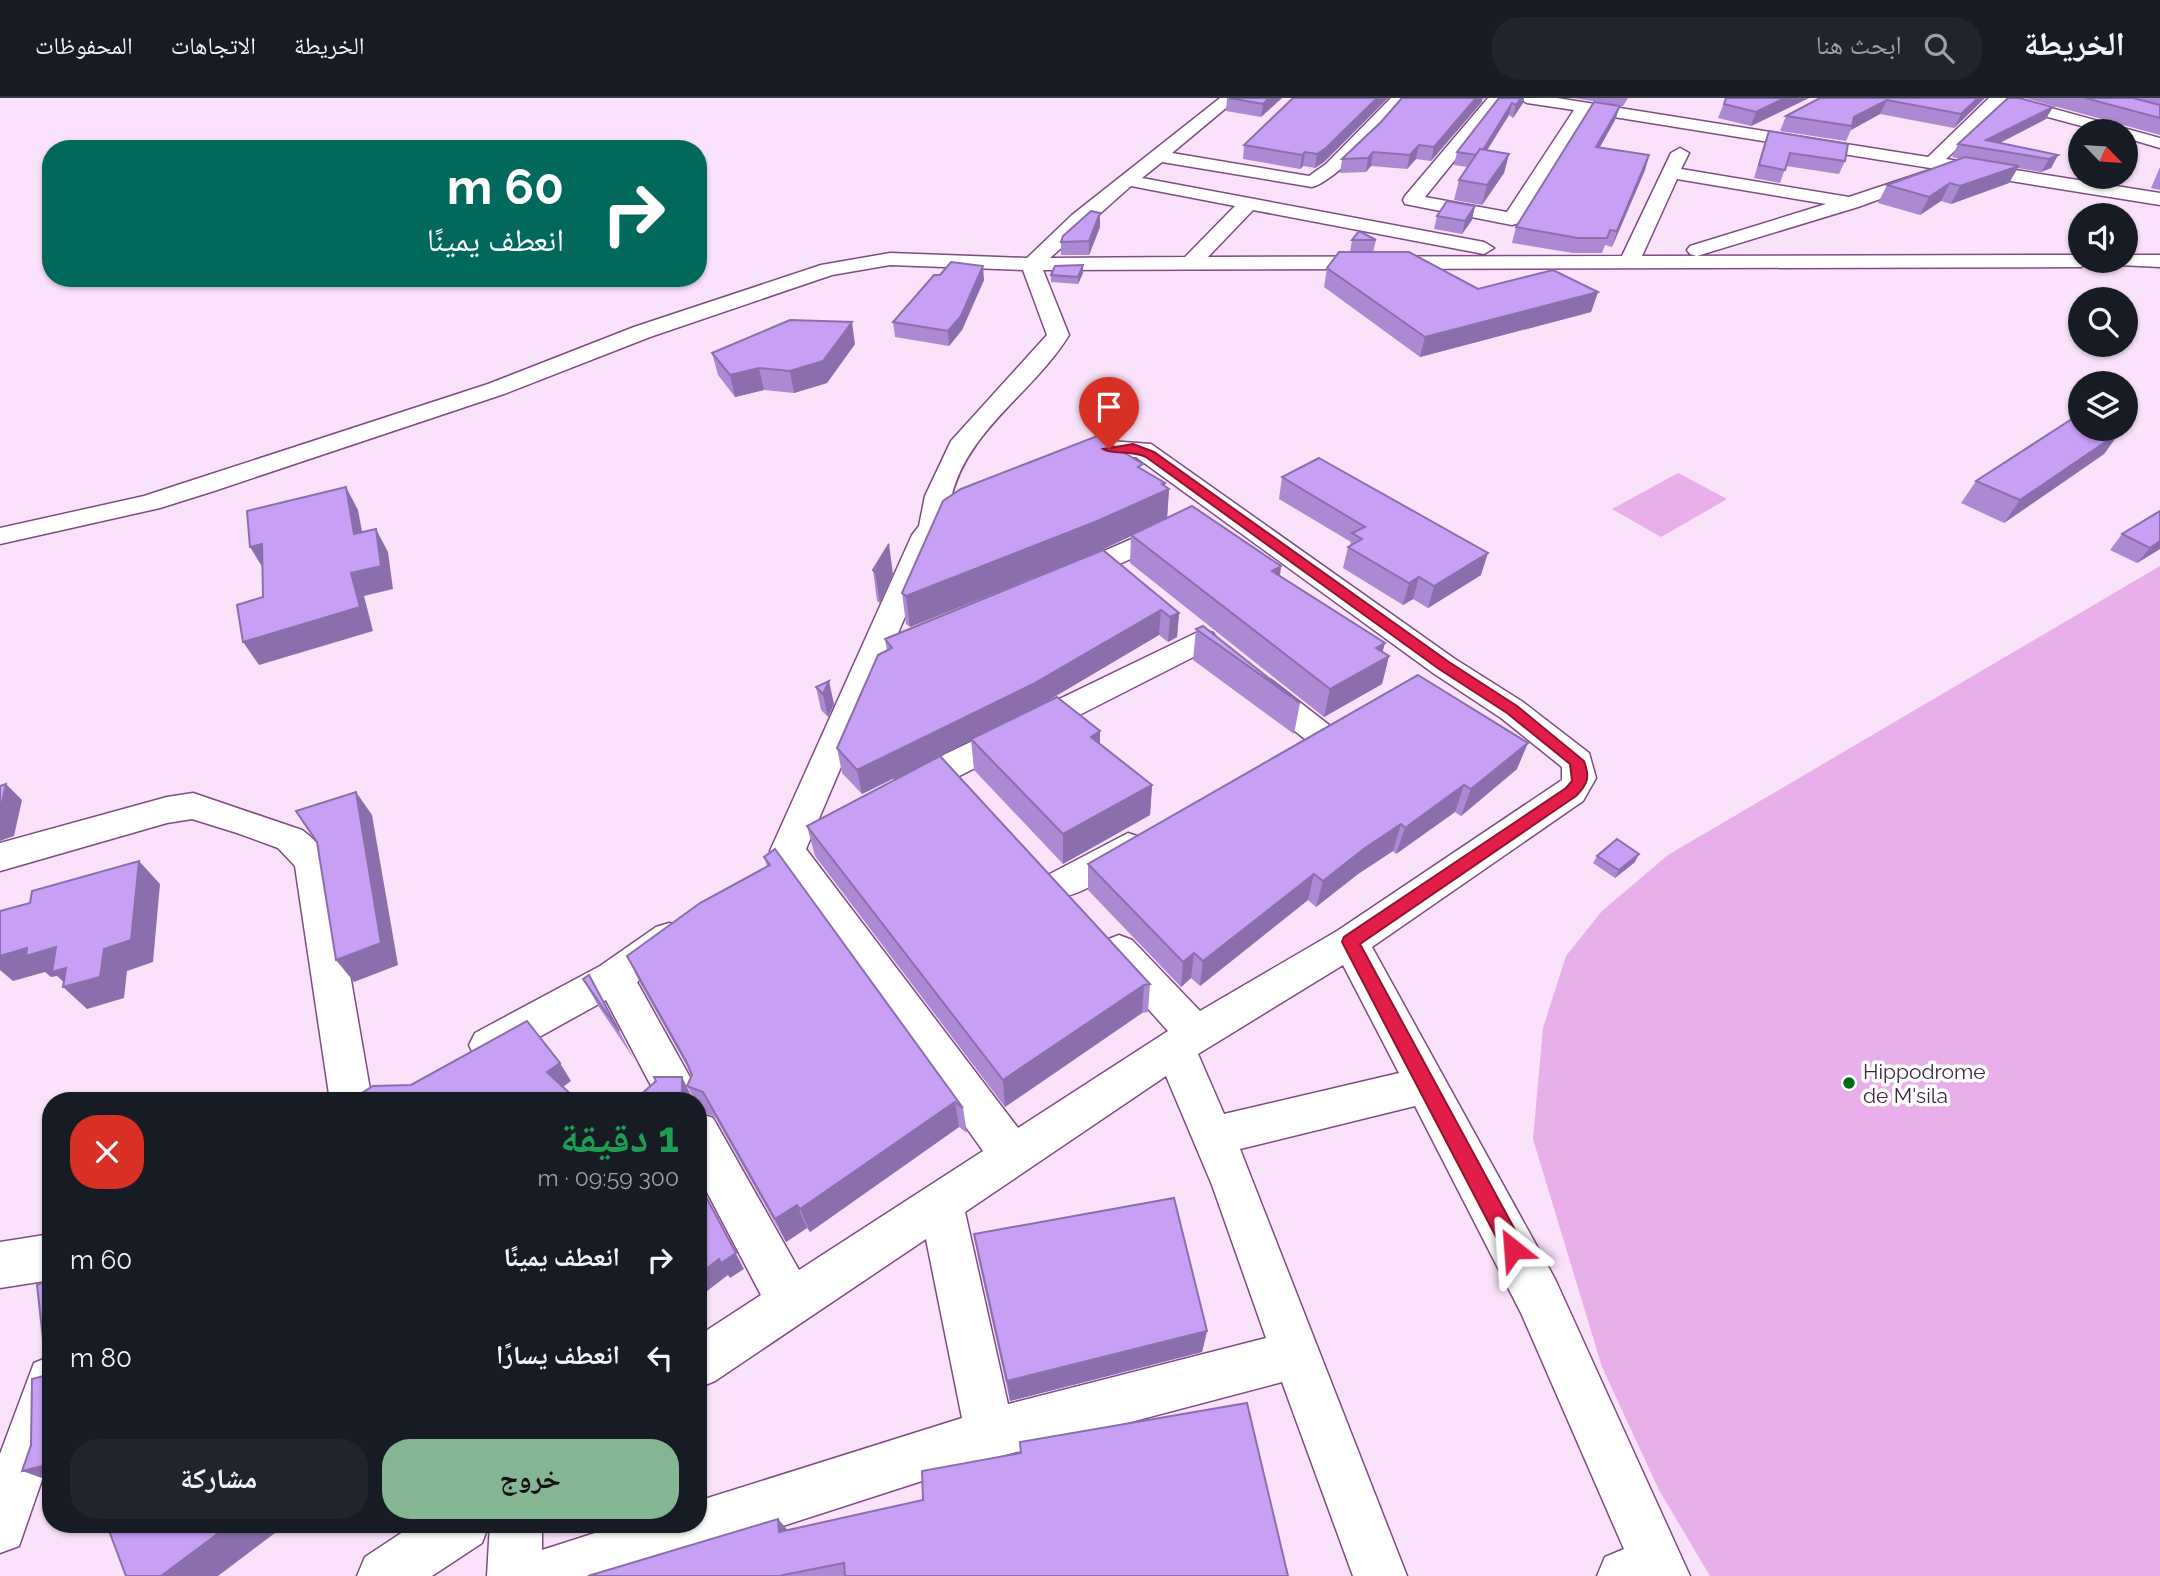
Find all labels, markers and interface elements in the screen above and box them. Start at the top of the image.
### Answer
search box [1492,17,1982,80]
text: الخريطة [2024,24,2125,63]
icon: search [1920,29,1958,67]
text: ابحث هنا [1816,30,1902,60]
text: المحفوظات [35,31,133,60]
text: الاتجاهات [171,31,256,60]
text: الخريطة [294,31,365,60]
north arrow [2068,119,2138,189]
map controls [2068,119,2138,441]
text: 60 m [447,158,564,215]
icon: right [588,168,679,259]
button: sound [2068,203,2138,273]
text: انعطف يمينًا [427,221,564,258]
button: search [2068,287,2138,357]
button: layers [2068,371,2138,441]
pin [1079,377,1139,449]
icon: arrive [1090,388,1128,426]
place label: Hippodrome de M'sila [1863,1059,1986,1108]
marker: Hippodrome de M'sila [1841,1075,1857,1091]
text: 1 دقيقة [560,1113,679,1162]
button: close [70,1115,144,1189]
text: 300 m · 09:59 [538,1164,679,1191]
position arrow [1476,1212,1550,1286]
icon: right [641,1241,679,1279]
text: انعطف يمينًا [503,1242,620,1272]
text: 60 m [70,1245,132,1275]
icon: left [641,1339,679,1377]
text: انعطف يسارًا [496,1340,620,1370]
text: 80 m [70,1343,132,1373]
button: مشاركة [70,1439,368,1519]
button: خروج [382,1439,679,1519]

